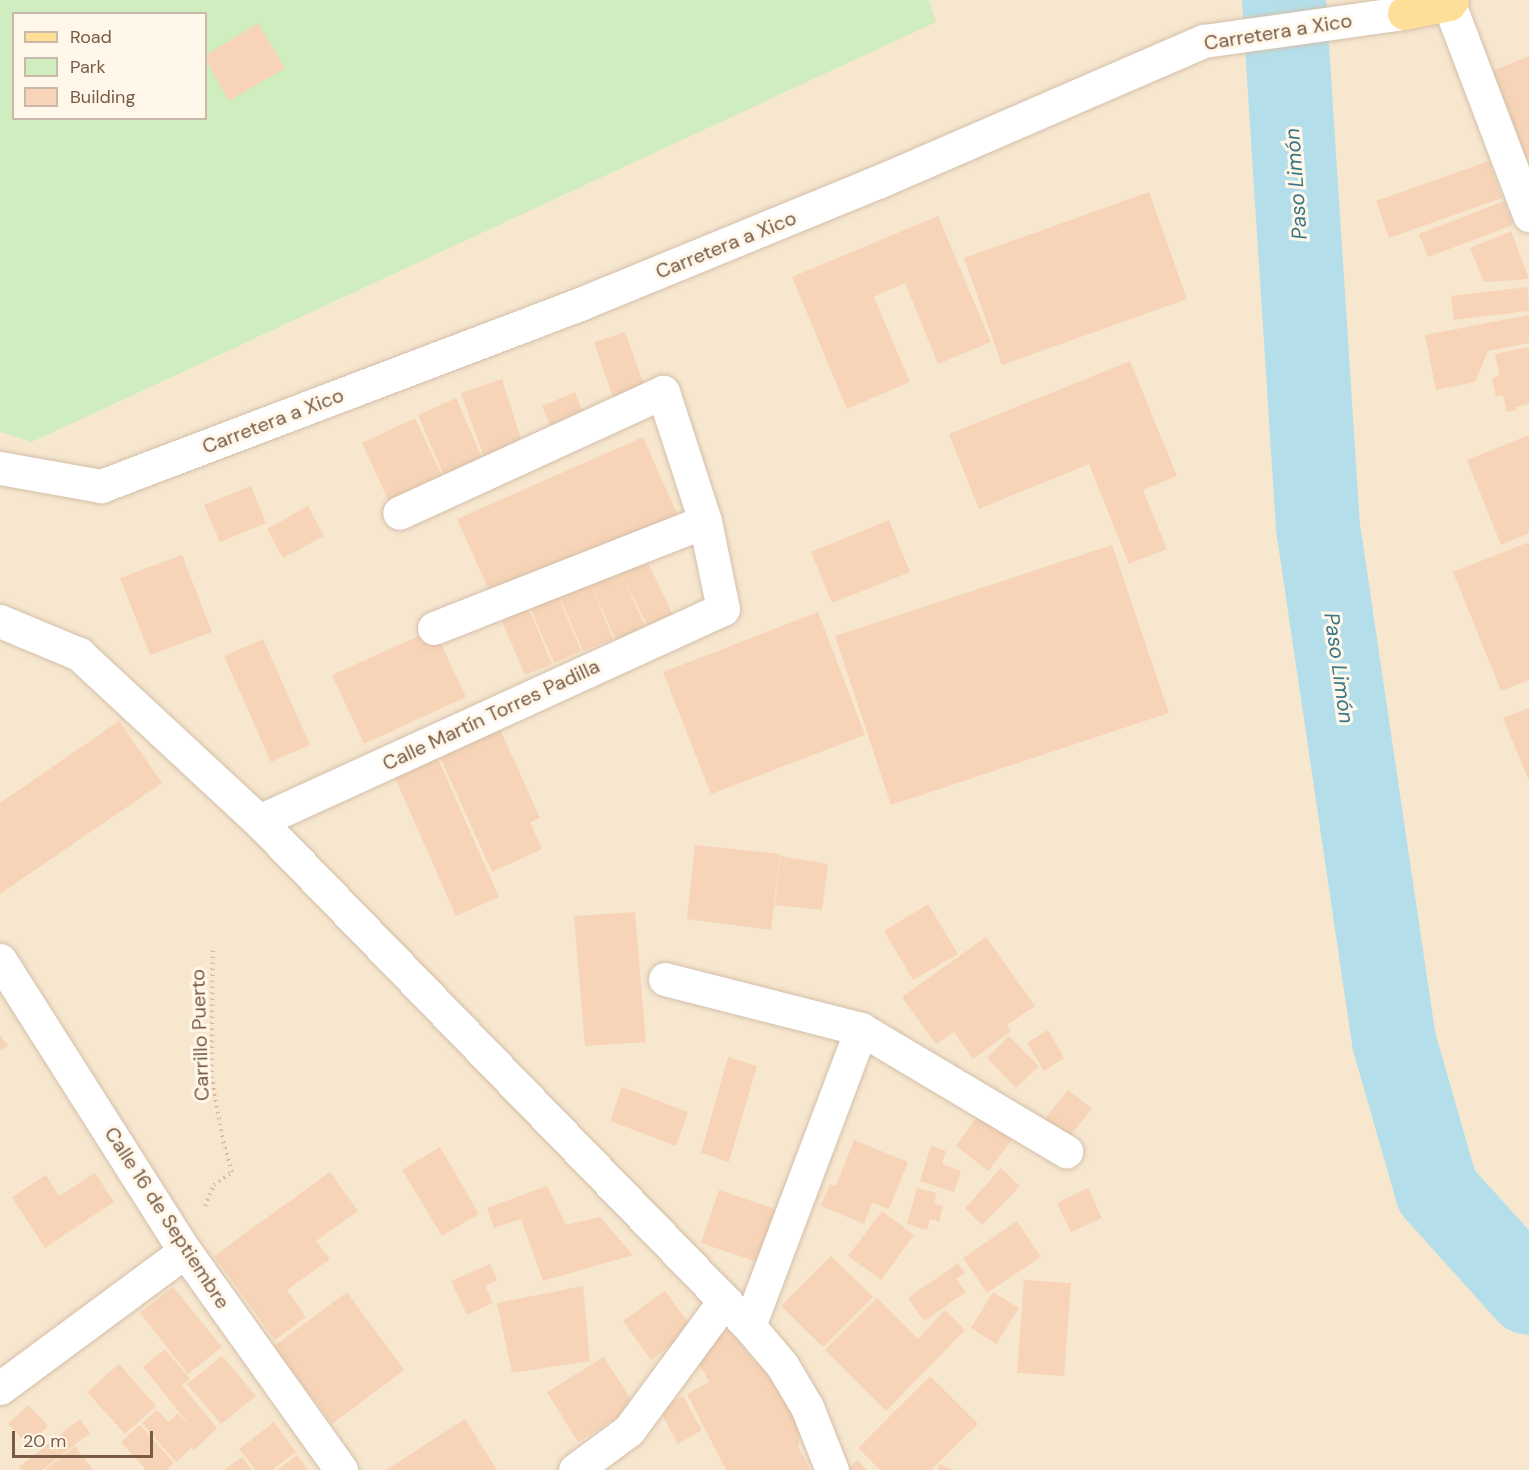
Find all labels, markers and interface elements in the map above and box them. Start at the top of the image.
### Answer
street label: Carretera a Xico [1202,8,1354,56]
legend [12,12,207,120]
text: Road [70,25,112,49]
text: Park [70,55,106,79]
text: Building [70,85,135,109]
water label: Paso Limón [1280,127,1312,241]
street label: Carretera a Xico [652,206,800,284]
street label: Carretera a Xico [199,383,347,459]
water label: Paso Limón [1319,611,1359,725]
street label: Calle Martín Torres Padilla [379,654,603,776]
street label: Carrillo Puerto [186,969,214,1101]
street label: Calle 16 de Septiembre [99,1123,235,1313]
scale bar [15,1419,156,1457]
text: 20 m [23,1429,66,1453]

